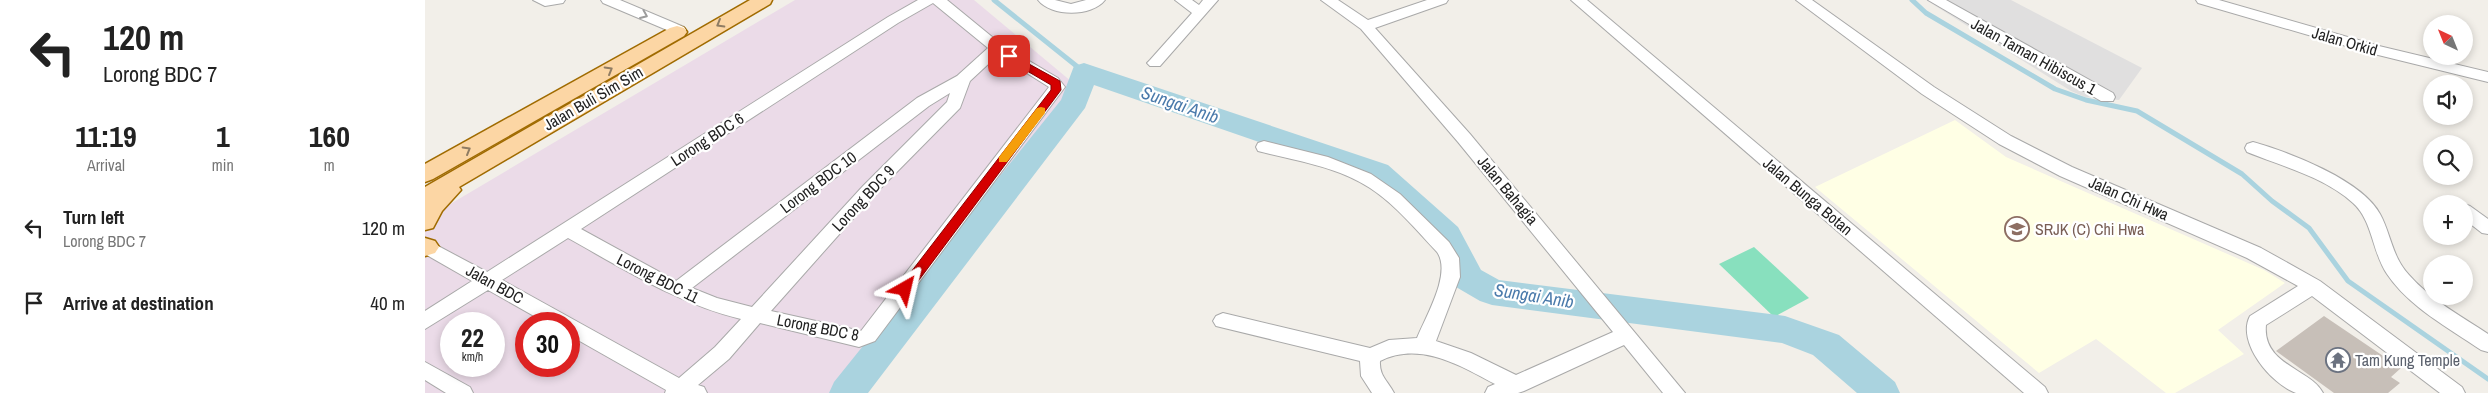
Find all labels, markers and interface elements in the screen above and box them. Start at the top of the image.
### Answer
one-way arrow [639,9,648,20]
street label: Jalan Taman Hibiscus 1 [1967,12,2101,100]
text: 120 m [103,14,184,61]
north arrow [2423,15,2473,65]
map controls [2423,15,2473,305]
one-way arrow [717,18,726,28]
icon: left [20,20,85,85]
street label: Jalan Orkid [2310,21,2380,61]
pin [988,35,1030,77]
icon: arrive [995,42,1023,70]
text: Lorong BDC 7 [103,59,217,89]
street label: Jalan Buli Sim Sim [539,61,647,135]
one-way arrow [603,66,612,76]
button: sound [2423,75,2473,125]
water label: Sungai Anib [1138,80,1222,129]
street label: Lorong BDC 6 [666,107,748,171]
text: 11:19 [75,116,137,156]
text: 1 [216,116,230,156]
text: 160 [309,116,350,156]
button: search [2423,135,2473,185]
one-way arrow [462,146,471,156]
street label: Lorong BDC 10 [775,146,861,218]
street label: Jalan Bahagia [1473,151,1544,230]
street label: Jalan Bunga Botan [1758,152,1858,240]
text: Arrival [87,154,125,176]
text: min [212,154,234,176]
text: m [324,154,335,176]
street label: Lorong BDC 9 [827,160,899,236]
street label: Jalan Chi Hwa [2086,171,2173,226]
button: + [2423,195,2473,245]
text: Turn left [63,204,124,230]
icon: left [20,214,48,242]
text: 120 m [362,215,405,241]
school or university icon: SRJK (C) Chi Hwa [2004,216,2030,242]
place label: SRJK (C) Chi Hwa [2035,218,2145,240]
text: Lorong BDC 7 [63,230,146,252]
street label: Lorong BDC 11 [613,248,703,308]
button: − [2423,255,2473,305]
street label: Jalan BDC [462,259,528,309]
position arrow [878,262,930,314]
water label: Sungai Anib [1492,277,1576,314]
icon: arrive [20,289,48,317]
text: Arrive at destination [63,290,214,316]
text: 40 m [370,290,405,316]
street label: Lorong BDC 8 [775,308,861,346]
speed limit sign: 30 [515,312,580,377]
text: 22 [461,321,484,355]
temple icon: Tam Kung Temple [2325,347,2351,373]
text: km/h [462,349,483,365]
place label: Tam Kung Temple [2355,349,2460,371]

